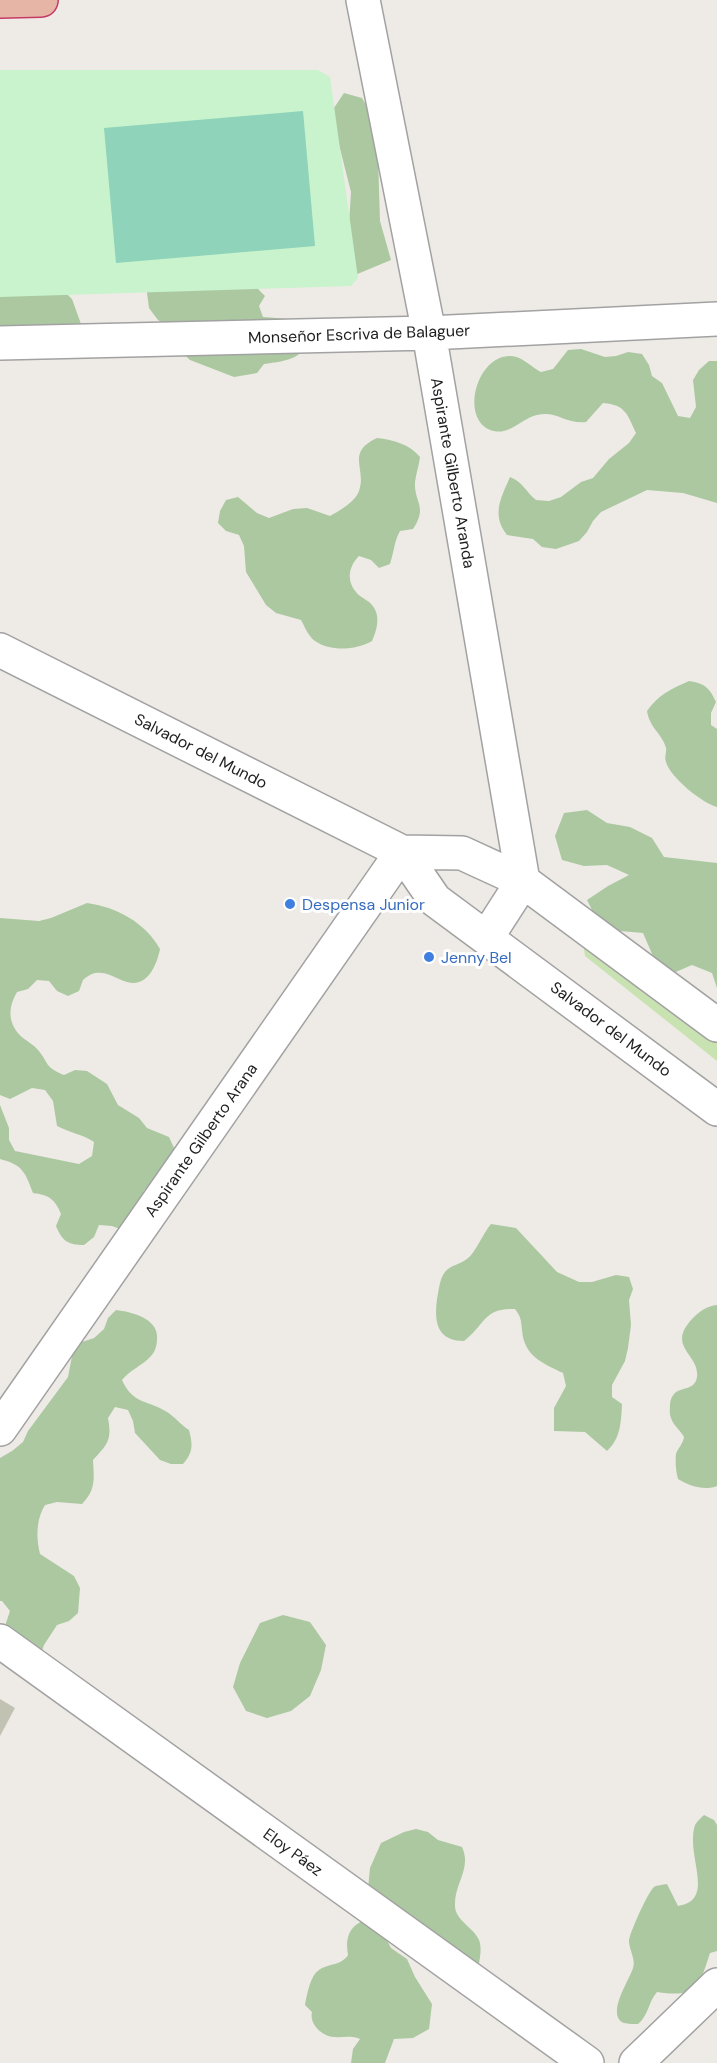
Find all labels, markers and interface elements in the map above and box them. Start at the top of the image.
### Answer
street label: Monseñor Escriva de Balaguer [248,320,470,348]
street label: Aspirante Gilberto Aranda [426,376,480,570]
street label: Salvador del Mundo [131,708,271,794]
place label: Despensa Junior [302,894,425,915]
marker: Despensa Junior [283,897,297,911]
place label: Jenny Bel [441,947,512,968]
marker: Jenny Bel [422,950,436,964]
street label: Salvador del Mundo [546,977,676,1081]
street label: Aspirante Gilberto Arana [140,1059,262,1221]
street label: Eloy Páez [259,1823,327,1881]

